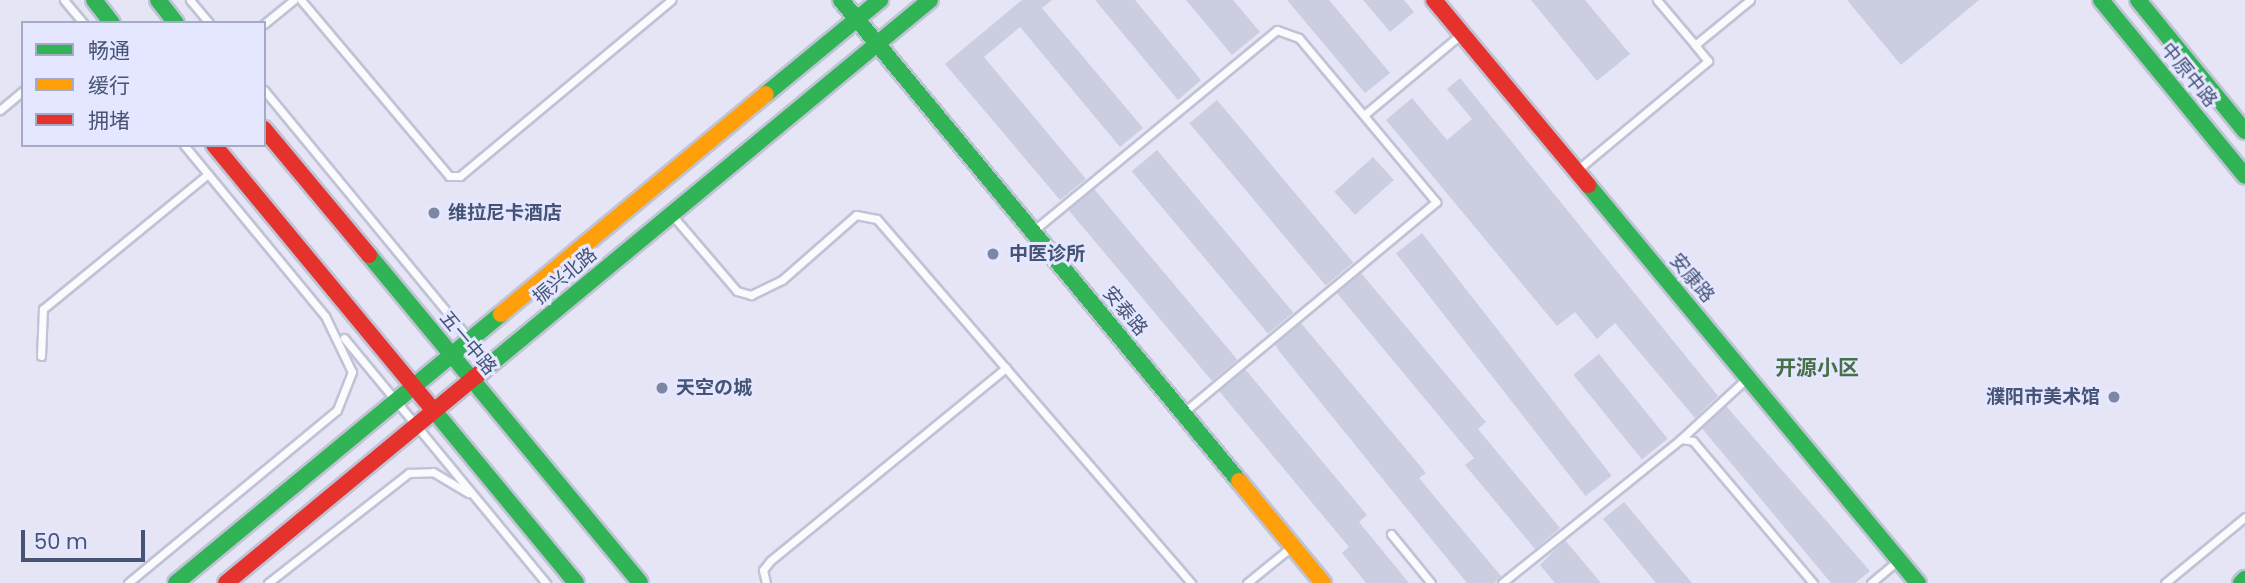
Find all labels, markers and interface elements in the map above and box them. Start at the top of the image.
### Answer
legend [21,21,266,147]
text: 畅通 [88,36,130,65]
street label: 中原中路 [2156,38,2222,112]
text: 缓行 [88,71,130,100]
text: 拥堵 [88,106,130,135]
place label: 维拉尼卡酒店 [448,202,562,224]
marker: 维拉尼卡酒店 [426,205,442,221]
street label: 振兴北路 [529,243,601,309]
place label: 中医诊所 [1009,243,1085,265]
marker: 中医诊所 [983,244,1003,264]
street label: 安康路 [1665,249,1719,307]
street label: 安泰路 [1098,282,1152,340]
street label: 五一中路 [435,307,501,379]
district label: 开源小区 [1775,355,1859,381]
place label: 天空の城 [676,377,752,399]
marker: 天空の城 [654,380,670,396]
place label: 濮阳市美术馆 [1986,386,2100,408]
marker: 濮阳市美术馆 [2106,389,2122,405]
scale bar [24,516,149,560]
text: 50 m [34,527,88,556]

